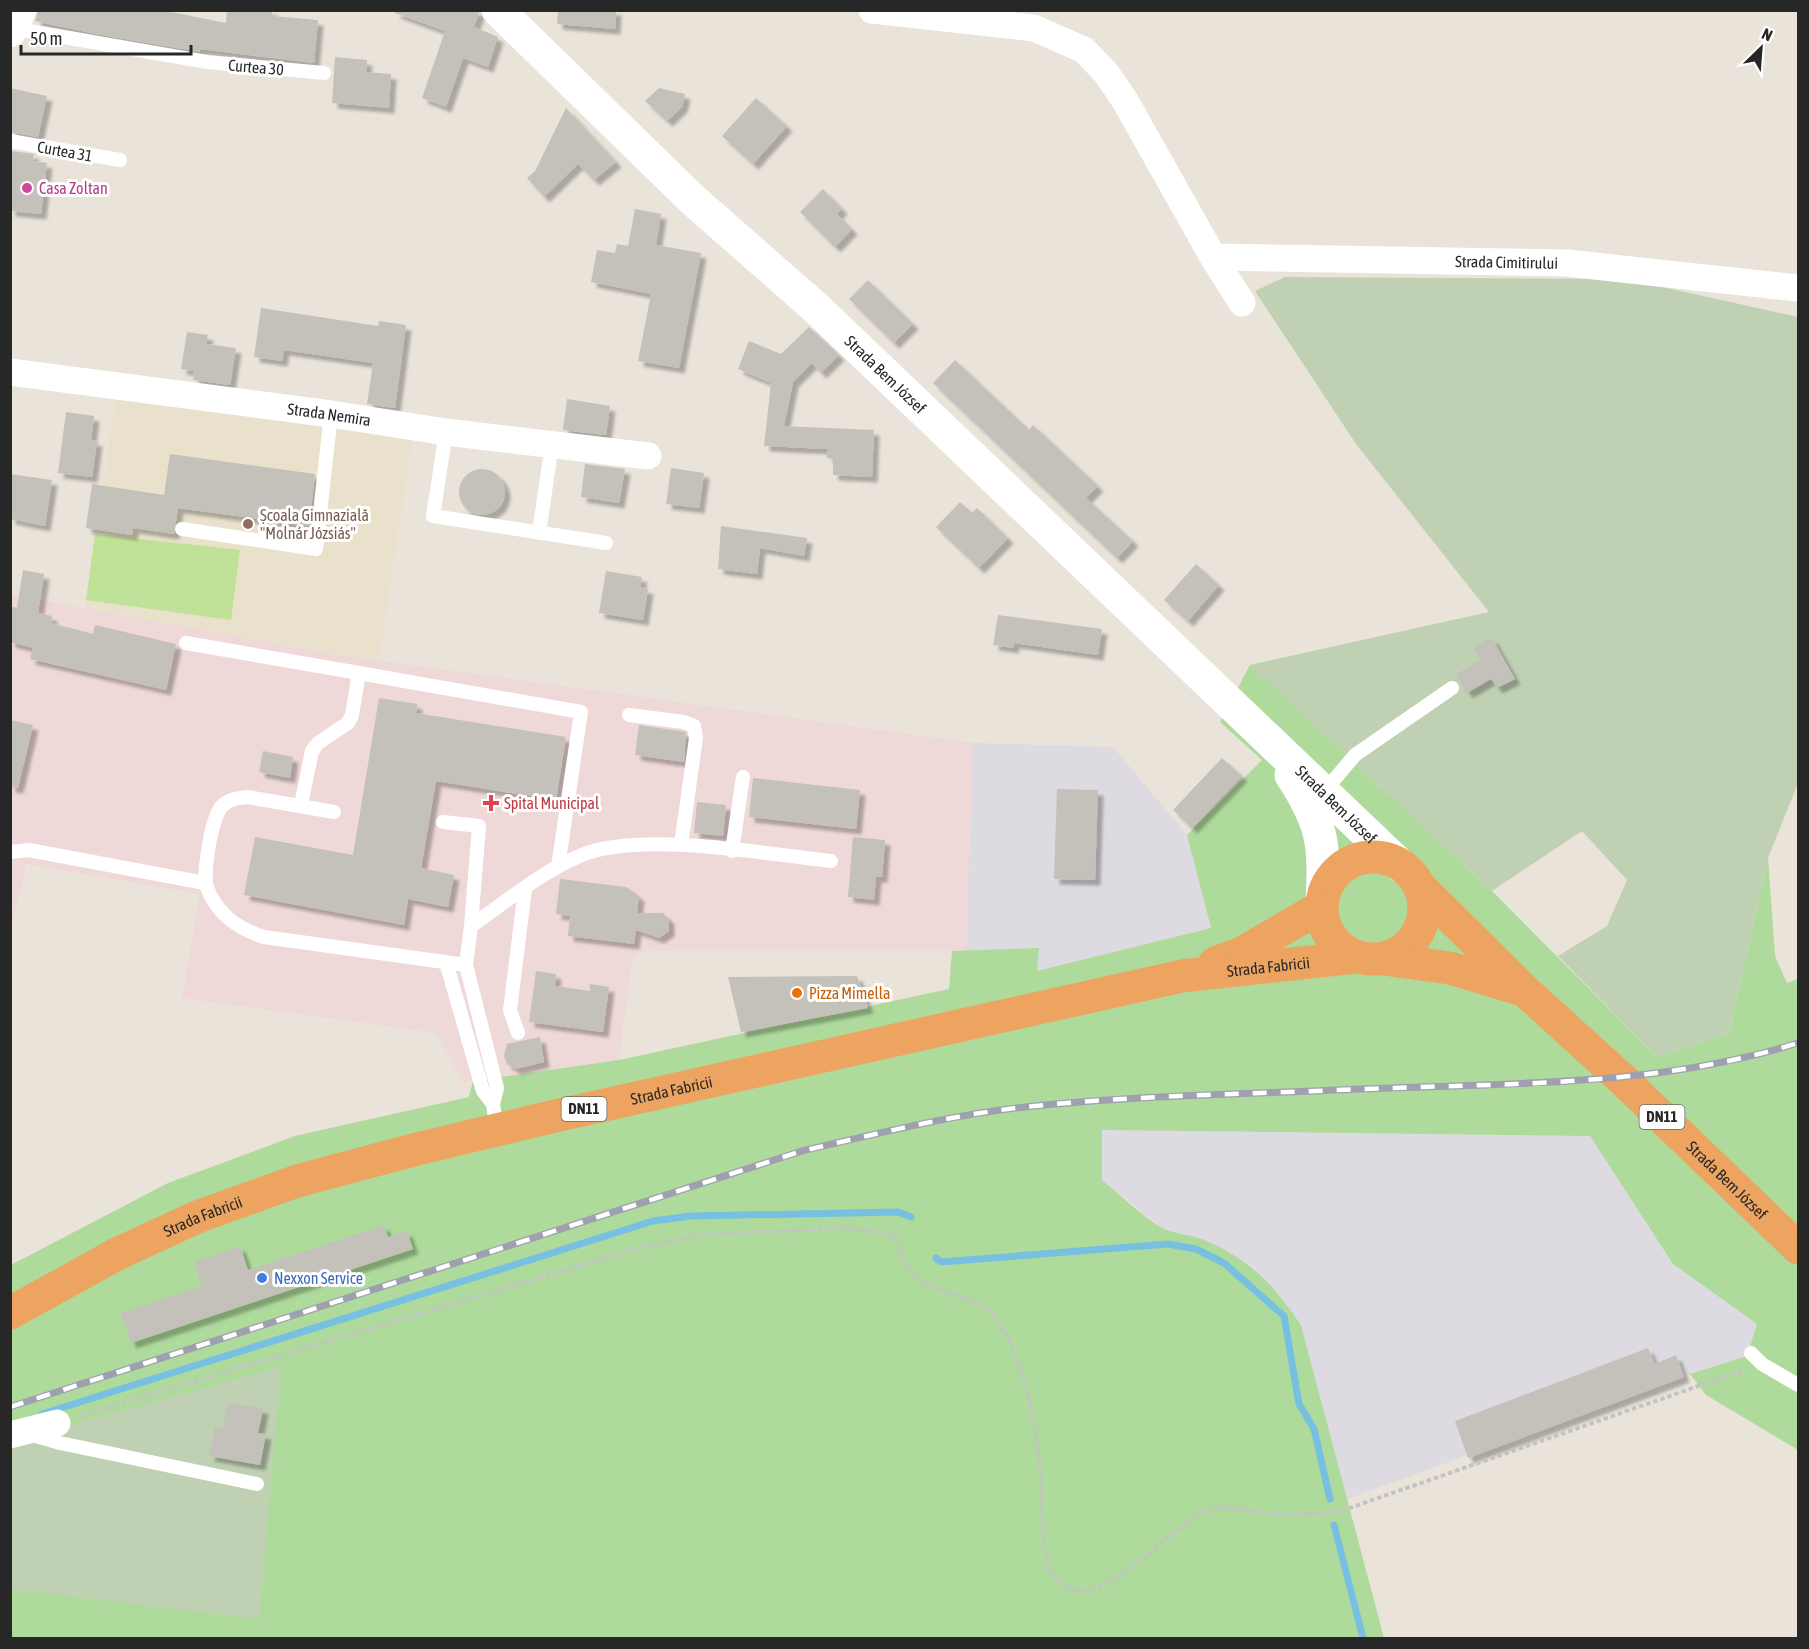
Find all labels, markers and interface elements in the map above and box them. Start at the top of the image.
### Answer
scale bar [21,18,190,56]
north arrow [1731,18,1791,78]
text: N [1759,24,1775,45]
text: 50 m [30,28,62,49]
street label: Curtea 30 [227,56,285,78]
street label: Curtea 31 [36,137,94,165]
place label: Casa Zoltan [39,179,108,197]
marker: Casa Zoltan [20,181,34,195]
street label: Strada Cimitirului [1455,252,1558,272]
street label: Strada Bem József [841,332,930,417]
street label: Strada Nemira [286,399,372,429]
place label: Școala Gimnazială "Molnár Józsiás" [260,506,369,542]
marker: Școala Gimnazială "Molnár Józsiás" [241,517,255,531]
street label: Strada Bem József [1292,762,1381,847]
marker: Spital Municipal [482,794,500,812]
place label: Spital Municipal [504,794,600,813]
street label: Strada Fabricii [1226,953,1311,980]
place label: Pizza Mimella [809,984,890,1002]
marker: Pizza Mimella [790,986,804,1000]
street label: Strada Fabricii [629,1072,714,1108]
road number: DN11 [562,1097,606,1121]
road number: DN11 [1640,1105,1684,1129]
street label: Strada Bem József [1683,1137,1772,1223]
street label: Strada Fabricii [161,1192,245,1240]
place label: Nexxon Service [274,1269,363,1287]
marker: Nexxon Service [255,1271,269,1285]

